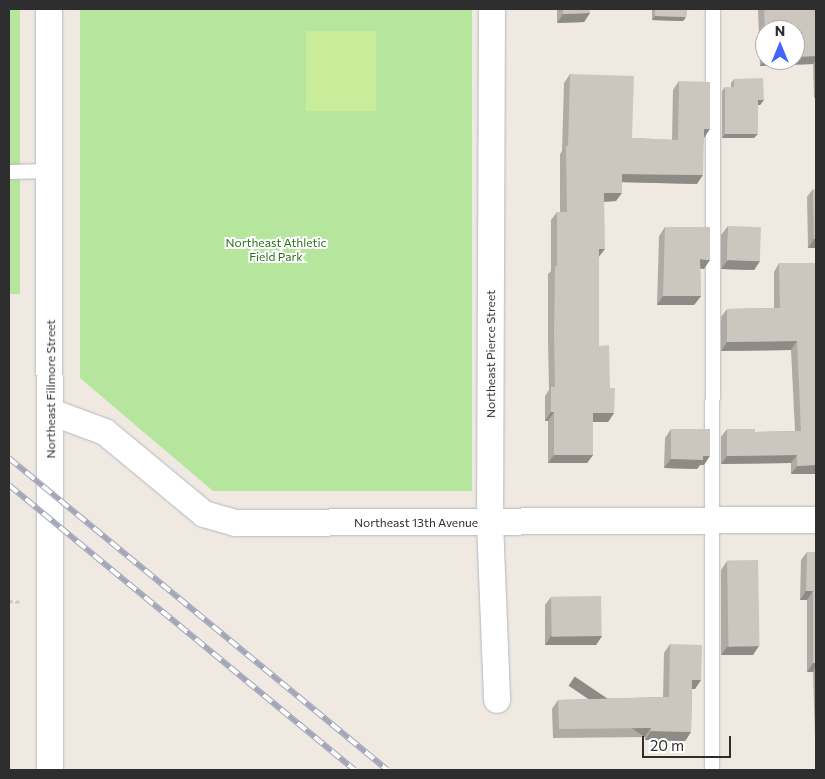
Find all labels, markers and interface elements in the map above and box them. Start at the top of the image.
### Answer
north arrow [755,20,805,70]
text: N [775,22,785,39]
park label: Northeast Athletic Field Park [226,236,326,264]
street label: Northeast Pierce Street [484,290,498,418]
street label: Northeast Fillmore Street [44,320,58,458]
street label: Northeast 13th Avenue [354,516,478,530]
scale bar [645,726,734,758]
text: 20 m [650,736,684,754]

